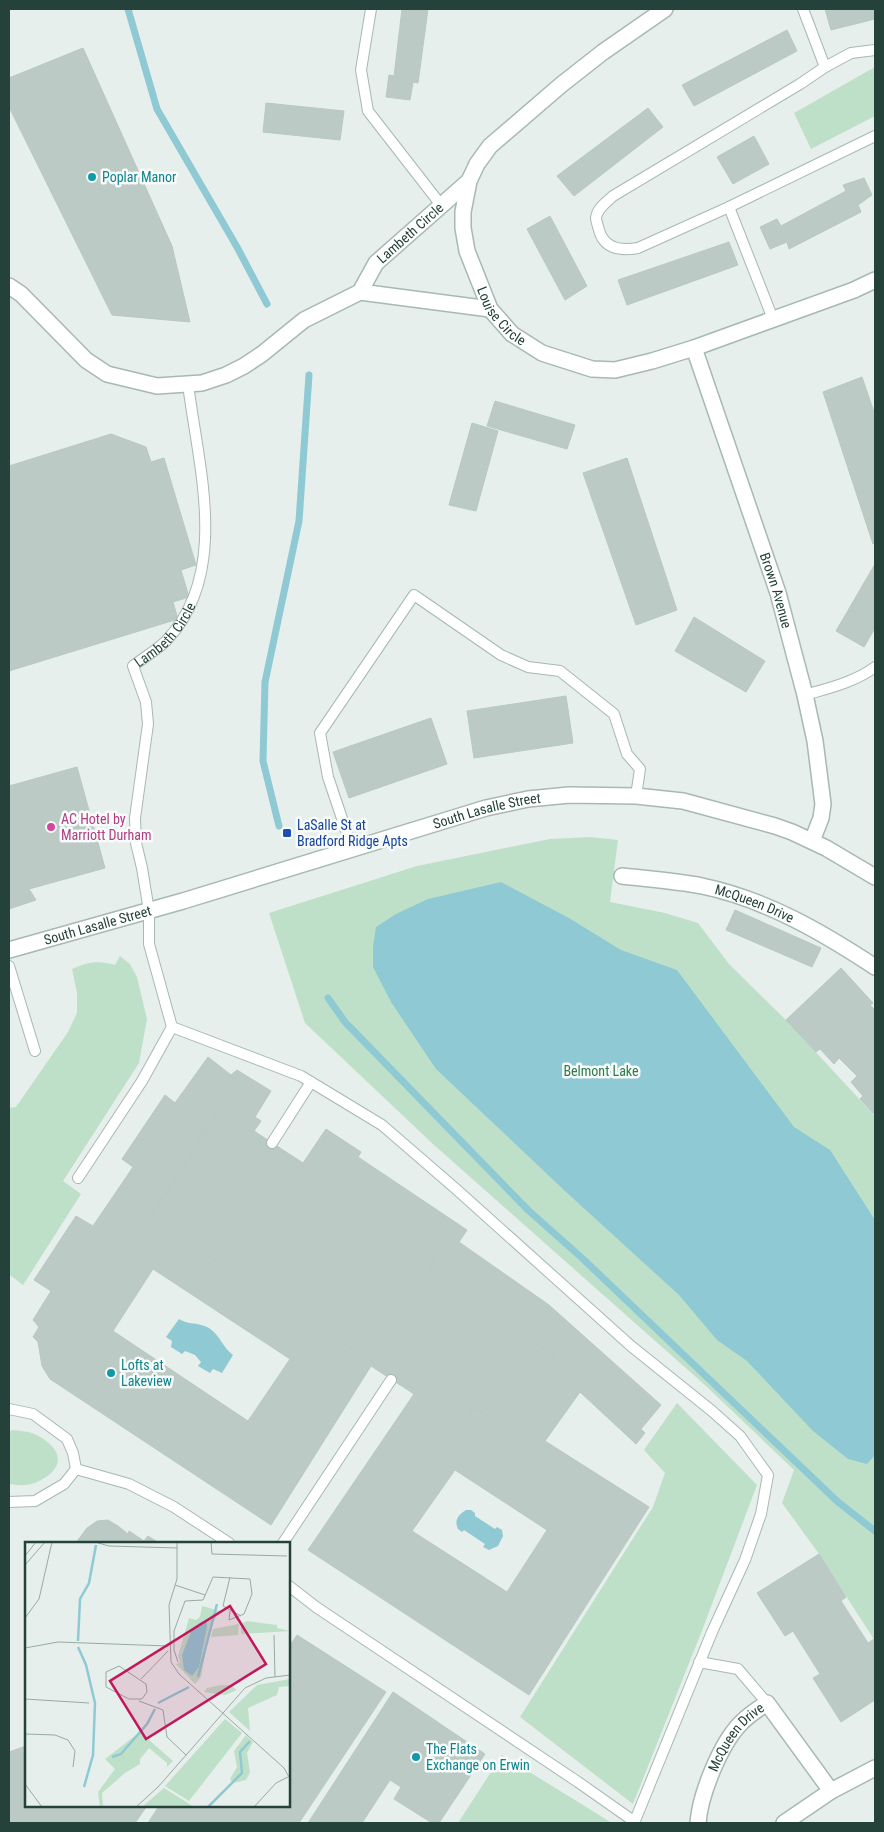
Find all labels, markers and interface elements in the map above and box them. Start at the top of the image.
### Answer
place label: Poplar Manor [102,169,176,185]
marker: Poplar Manor [86,171,98,183]
street label: Lambeth Circle [374,199,447,266]
street label: Louise Circle [474,284,529,349]
street label: Brown Avenue [757,551,795,630]
street label: Lambeth Circle [131,600,199,670]
street label: South Lasalle Street [431,790,541,832]
place label: AC Hotel by Marriott Durham [61,811,152,843]
place label: LaSalle St at Bradford Ridge Apts [297,817,408,849]
marker: AC Hotel by Marriott Durham [45,821,57,833]
marker: LaSalle St at Bradford Ridge Apts [281,827,293,839]
street label: McQueen Drive [713,881,797,926]
street label: South Lasalle Street [42,902,153,948]
park label: Belmont Lake [563,1063,639,1079]
place label: Lofts at Lakeview [121,1357,172,1389]
marker: Lofts at Lakeview [105,1367,117,1379]
inset map [25,1542,290,1807]
street label: McQueen Drive [705,1699,767,1774]
place label: The Flats Exchange on Erwin [426,1741,530,1773]
marker: The Flats Exchange on Erwin [410,1751,422,1763]

